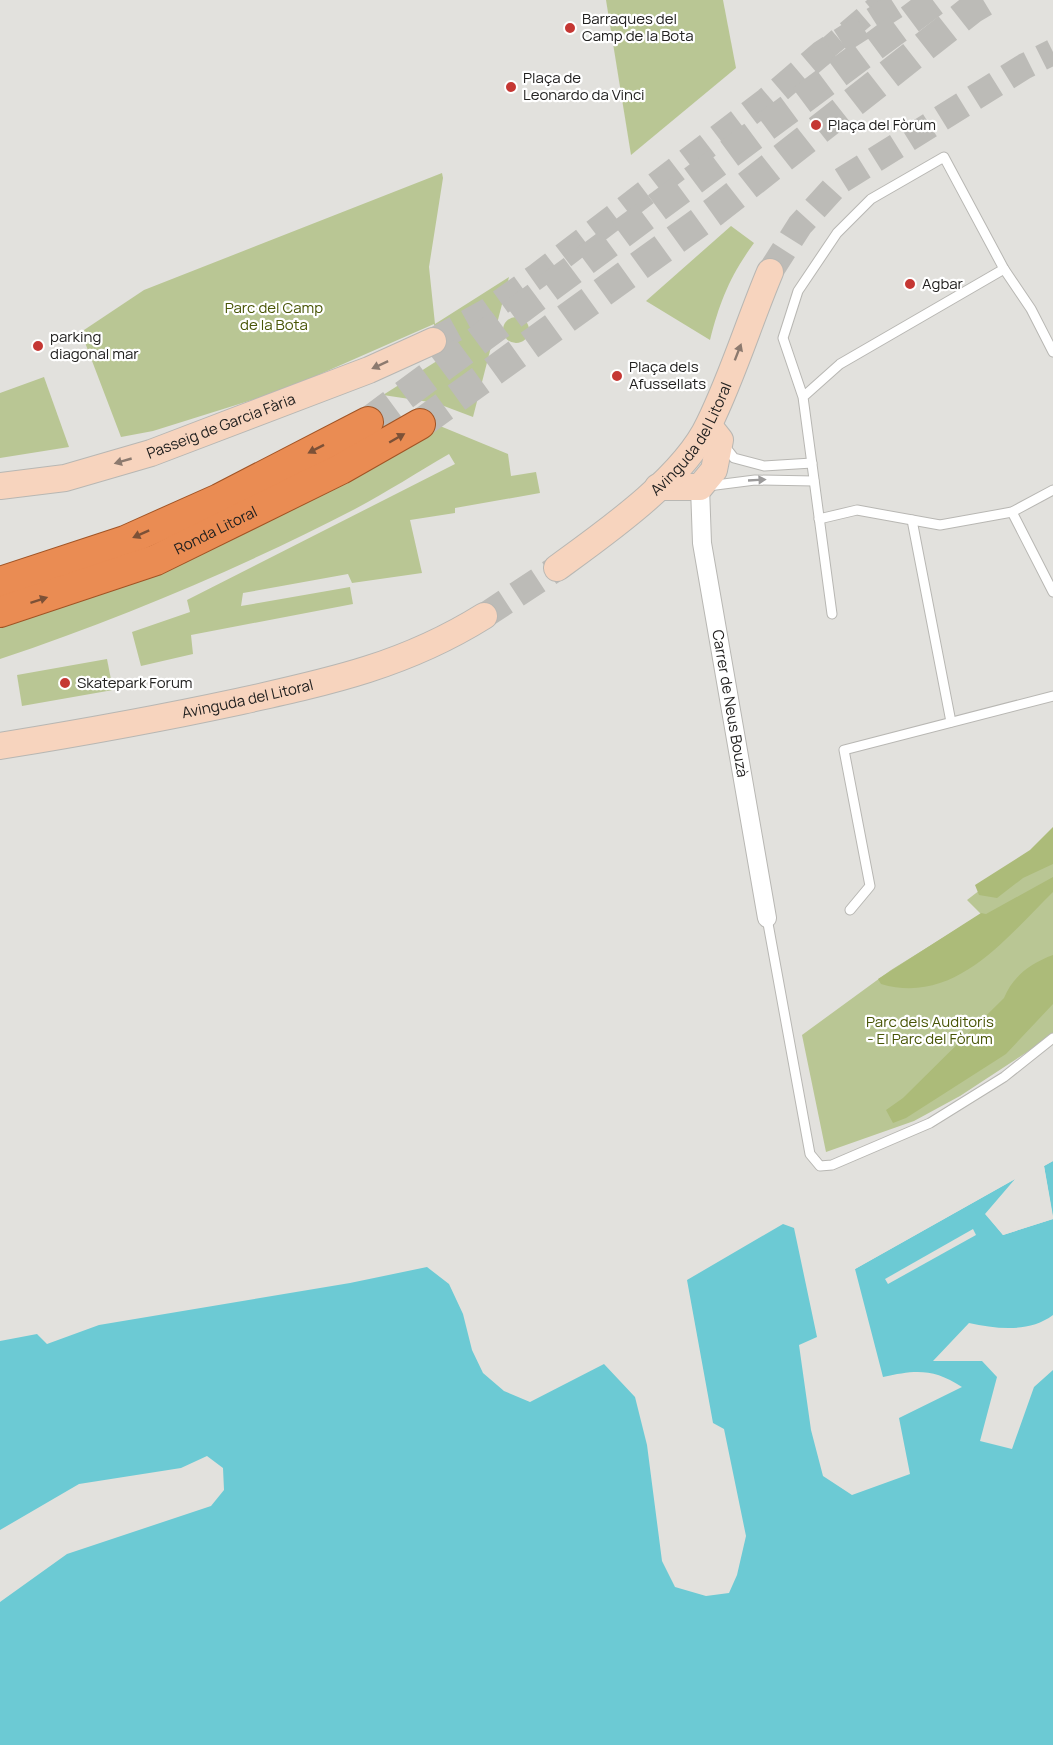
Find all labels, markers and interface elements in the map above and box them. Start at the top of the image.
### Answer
place label: Barraques del Camp de la Bota [582,8,694,46]
marker: Barraques del Camp de la Bota [563,21,577,35]
place label: Plaça de Leonardo da Vinci [523,67,644,105]
marker: Plaça de Leonardo da Vinci [504,80,518,94]
place label: Plaça del Fòrum [828,114,936,135]
marker: Plaça del Fòrum [809,118,823,132]
place label: Agbar [922,273,964,294]
marker: Agbar [903,277,917,291]
park label: Parc del Camp de la Bota [225,297,323,335]
place label: parking diagonal mar [50,326,139,364]
marker: parking diagonal mar [31,339,45,353]
one-way arrow [733,343,743,361]
place label: Plaça dels Afussellats [629,356,706,394]
one-way arrow [371,361,388,370]
marker: Plaça dels Afussellats [610,369,624,383]
street label: Avinguda del Litoral [646,379,736,500]
street label: Passeig de Garcia Fària [143,388,298,464]
one-way arrow [389,433,406,443]
one-way arrow [308,444,325,454]
one-way arrow [113,457,132,467]
one-way arrow [747,476,766,485]
street label: Ronda Litoral [170,501,261,560]
one-way arrow [132,530,150,539]
one-way arrow [30,594,48,604]
street label: Carrer de Neus Bouzà [707,628,753,779]
place label: Skatepark Forum [77,672,193,693]
street label: Avinguda del Litoral [180,674,315,723]
marker: Skatepark Forum [58,676,72,690]
park label: Parc dels Auditoris - El Parc del Fòrum [866,1011,994,1049]

